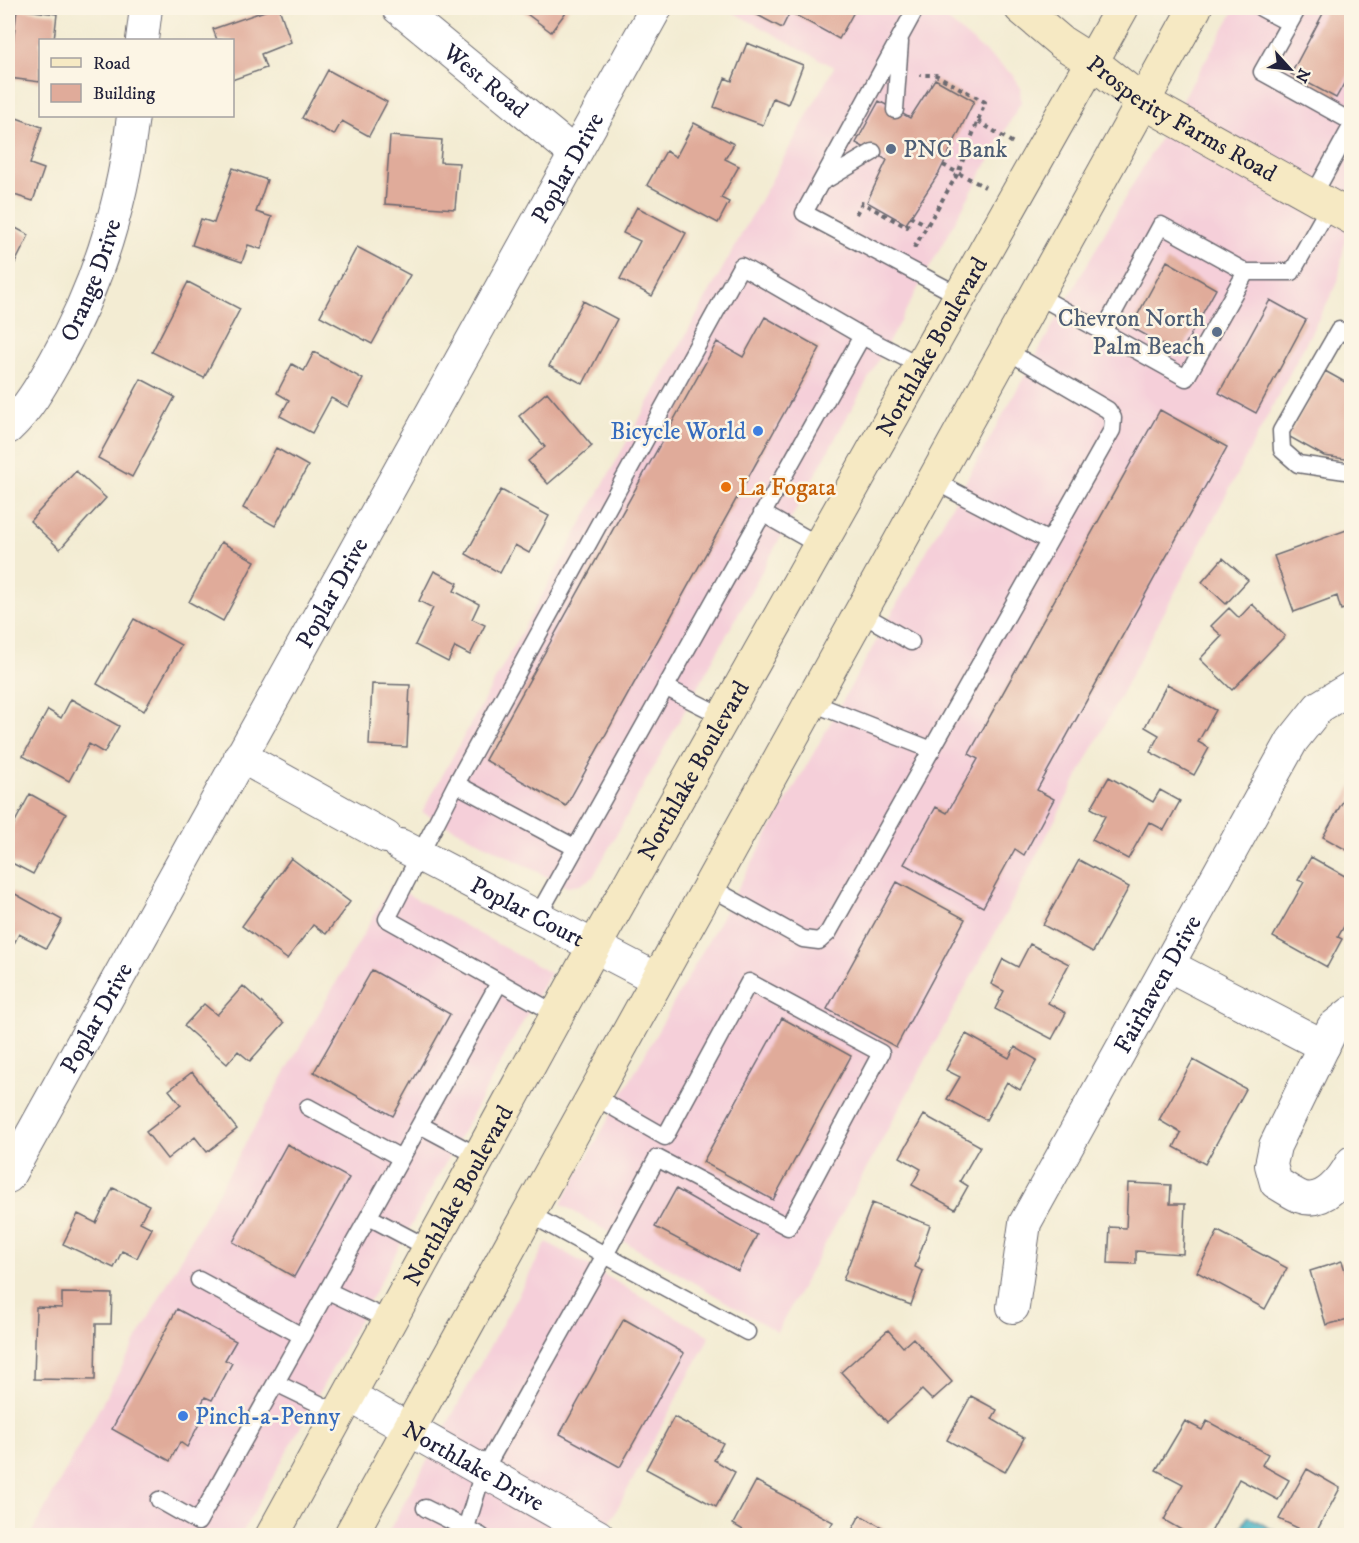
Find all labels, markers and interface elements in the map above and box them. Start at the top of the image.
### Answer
street label: West Road [436,37,534,125]
legend [39,39,234,117]
north arrow [1260,39,1320,99]
street label: Prosperity Farms Road [1080,49,1282,189]
text: Road [93,53,130,75]
text: N [1291,65,1314,86]
text: Building [93,83,155,105]
street label: Poplar Drive [526,107,611,229]
place label: PNC Bank [903,135,1007,165]
marker: PNC Bank [884,142,898,156]
street label: Orange Drive [54,216,128,347]
street label: Northlake Boulevard [870,252,995,442]
place label: Chevron North Palm Beach [1058,304,1205,362]
marker: Chevron North Palm Beach [1210,325,1224,339]
place label: Bicycle World [610,417,746,447]
marker: Bicycle World [751,424,765,438]
place label: La Fogata [738,473,837,503]
marker: La Fogata [719,480,733,494]
street label: Poplar Drive [290,533,375,654]
street label: Northlake Boulevard [632,676,757,866]
street label: Poplar Court [465,870,590,955]
street label: Fairhaven Drive [1108,910,1209,1059]
street label: Poplar Drive [54,958,140,1079]
street label: Northlake Boulevard [398,1100,520,1292]
place label: Pinch-a-Penny [195,1402,341,1432]
marker: Pinch-a-Penny [176,1409,190,1423]
street label: Northlake Drive [397,1415,549,1519]

